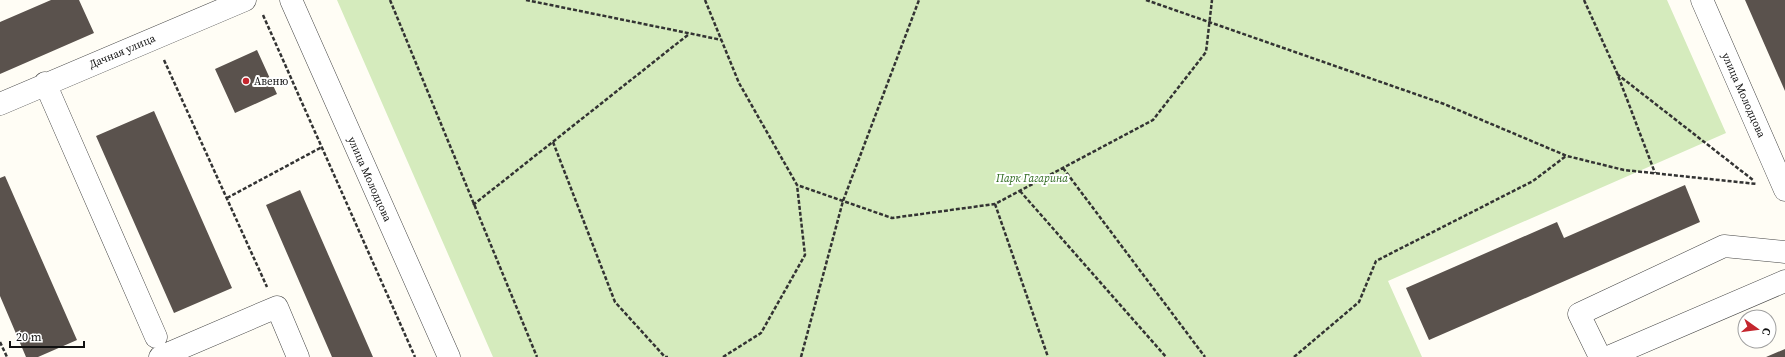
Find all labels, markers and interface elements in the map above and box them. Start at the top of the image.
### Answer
street label: Дачная улица [87,31,158,72]
street label: улица Молодцова [1718,50,1769,140]
place label: Авеню [254,74,289,89]
marker: Авеню [241,76,251,86]
street label: улица Молодцова [344,134,395,224]
park label: Парк Гагарина [995,171,1068,186]
north arrow [1737,309,1777,349]
scale bar [10,323,84,349]
text: С [1758,326,1774,337]
text: 20 m [16,329,42,345]

